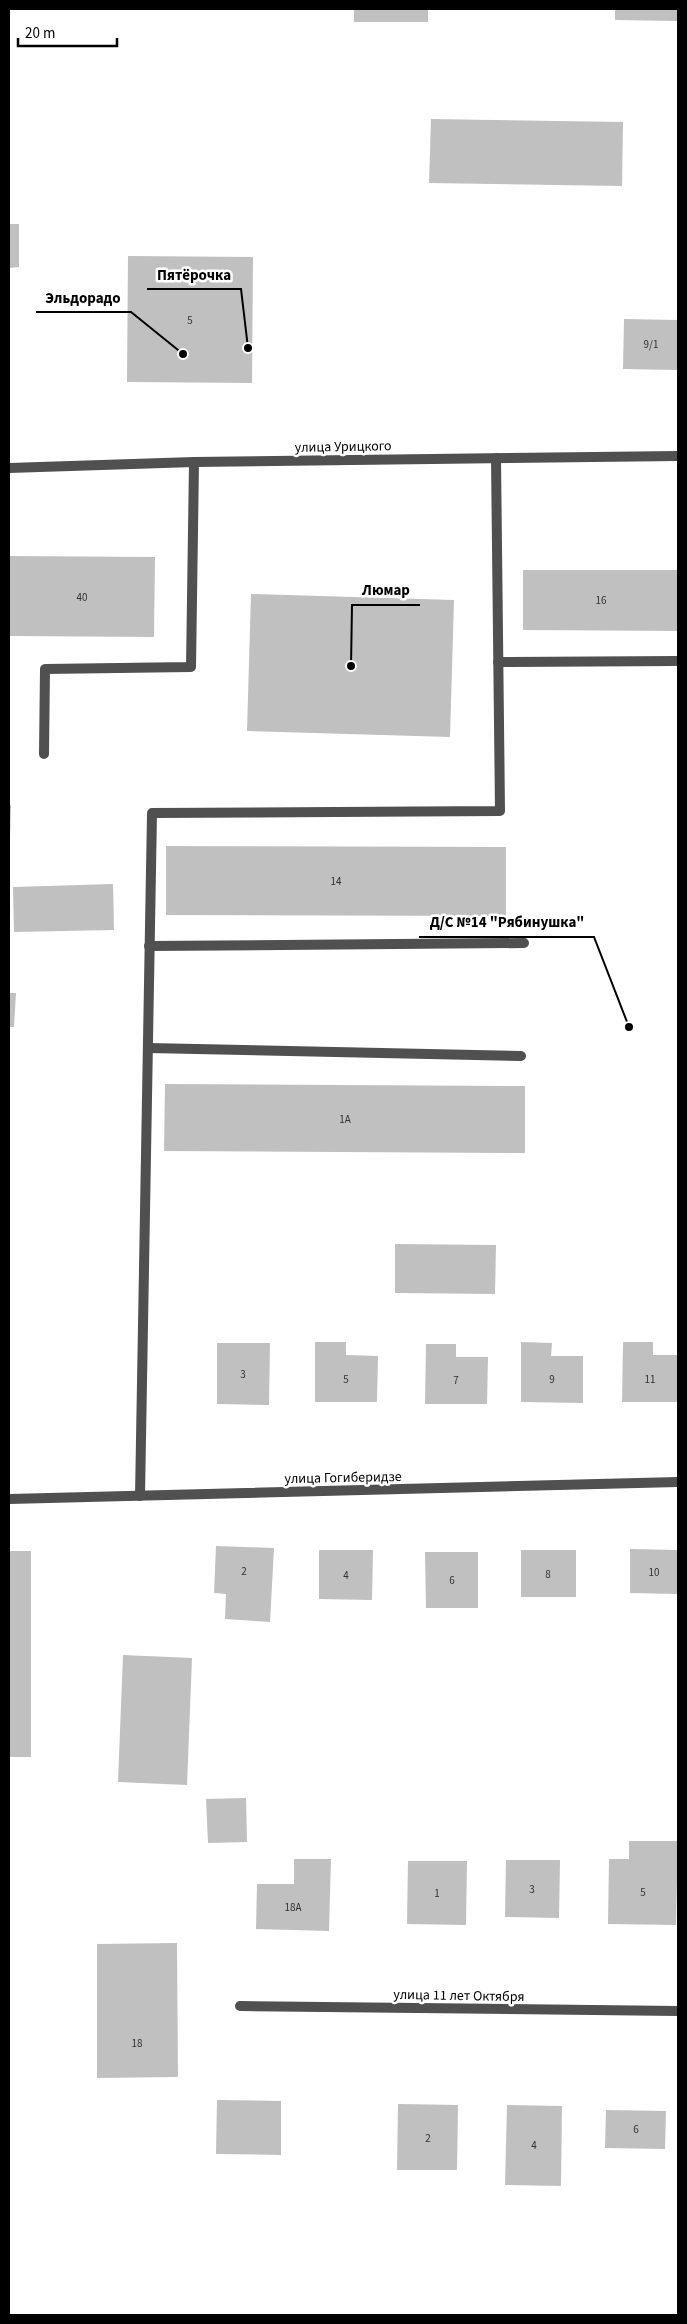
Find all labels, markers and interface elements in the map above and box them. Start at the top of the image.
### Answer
scale bar [18,15,116,47]
text: 20 m [25,23,55,44]
callout: Пятёрочка [147,259,241,289]
text: Пятёрочка [157,265,231,286]
callout: Эльдорадо [36,282,131,312]
text: Эльдорадо [45,288,121,309]
house number: 5 [187,313,193,328]
house number: 9/1 [644,337,658,352]
street label: улица Урицкого [294,436,392,458]
callout: Люмар [352,575,420,605]
text: Люмар [361,580,410,601]
house number: 40 [77,590,87,605]
house number: 16 [596,593,607,608]
house number: 14 [331,874,342,889]
callout: Д/С №14 "Рябинушка" [419,907,594,937]
text: Д/С №14 "Рябинушка" [430,912,584,933]
house number: 1А [339,1112,351,1127]
house number: 3 [240,1367,246,1382]
house number: 5 [343,1372,349,1387]
house number: 9 [549,1372,555,1387]
house number: 11 [645,1372,655,1387]
house number: 7 [453,1373,459,1388]
street label: улица Гогиберидзе [284,1467,402,1489]
house number: 2 [241,1564,247,1579]
house number: 10 [649,1565,659,1580]
house number: 8 [545,1567,551,1582]
house number: 4 [343,1568,349,1583]
house number: 6 [449,1573,455,1588]
house number: 3 [529,1882,535,1897]
house number: 5 [640,1885,646,1900]
house number: 1 [434,1886,440,1901]
house number: 18А [285,1900,301,1915]
street label: улица 11 лет Октября [393,1985,525,2007]
house number: 18 [132,2036,143,2051]
house number: 6 [633,2122,639,2137]
house number: 2 [425,2131,431,2146]
house number: 4 [531,2138,537,2153]

